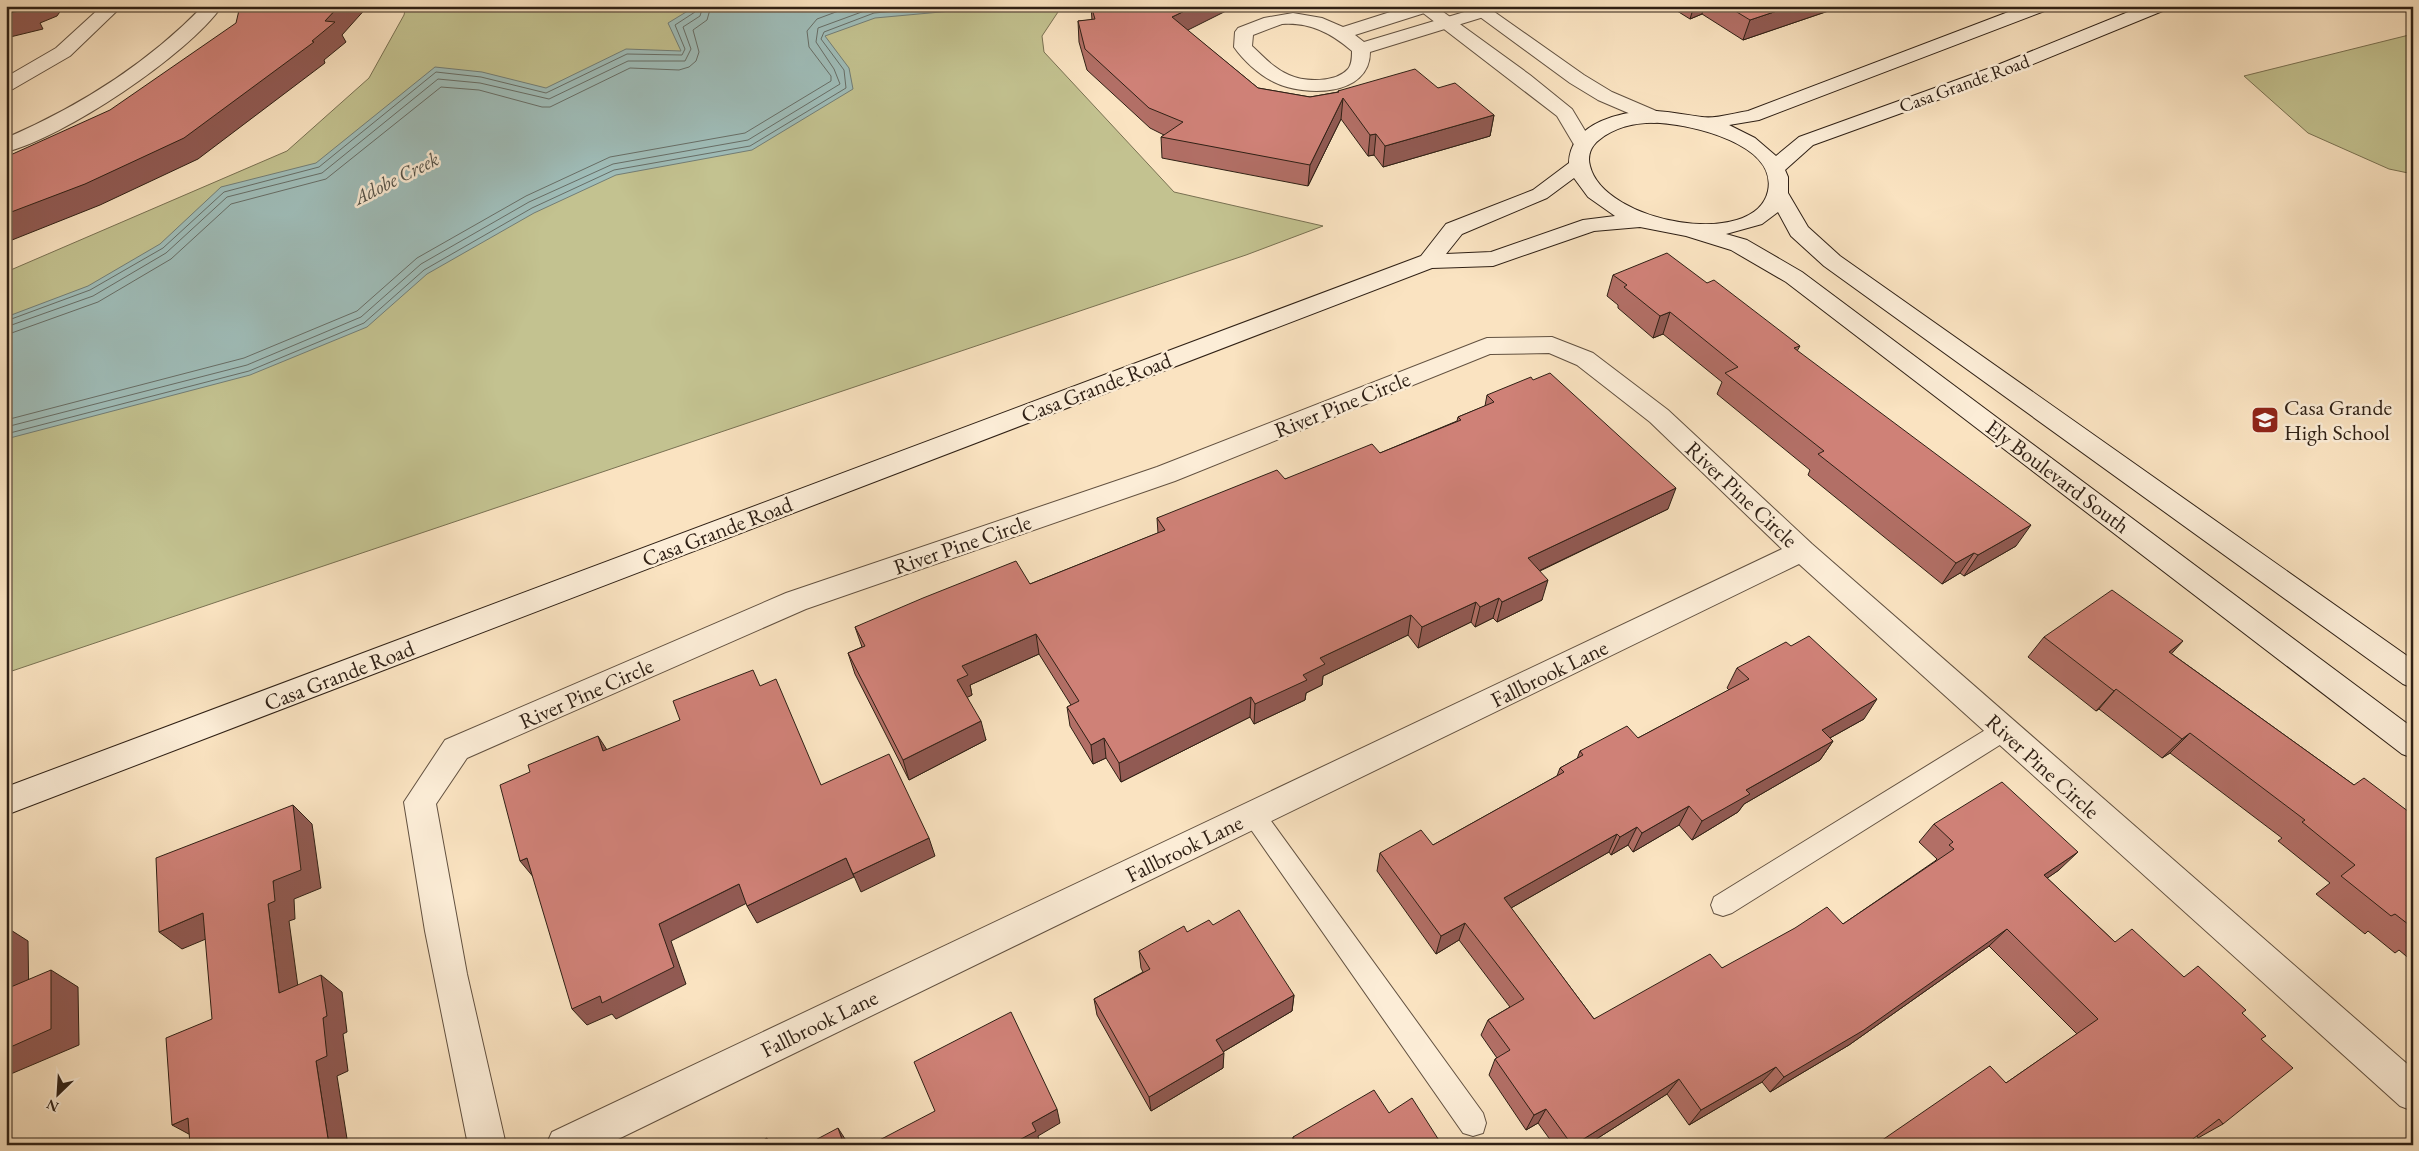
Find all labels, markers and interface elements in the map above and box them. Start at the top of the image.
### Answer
street label: Casa Grande Road [1896,48,2033,119]
water label: Adobe Creek [347,145,443,211]
street label: Casa Grande Road [1017,345,1176,429]
street label: River Pine Circle [1270,364,1415,445]
place label: Casa Grande High School [2284,393,2393,447]
school or university icon: Casa Grande High School [2250,405,2280,435]
street label: Ely Boulevard South [1980,413,2135,540]
street label: River Pine Circle [1679,435,1804,554]
street label: Casa Grande Road [638,489,797,573]
street label: River Pine Circle [889,507,1035,582]
street label: Fallbrook Lane [1486,632,1613,714]
street label: Casa Grande Road [260,633,419,717]
street label: River Pine Circle [515,651,658,736]
street label: River Pine Circle [1980,707,2106,826]
street label: Fallbrook Lane [1121,807,1248,889]
street label: Fallbrook Lane [756,982,883,1064]
north arrow [32,1068,82,1118]
text: N [43,1095,61,1116]

